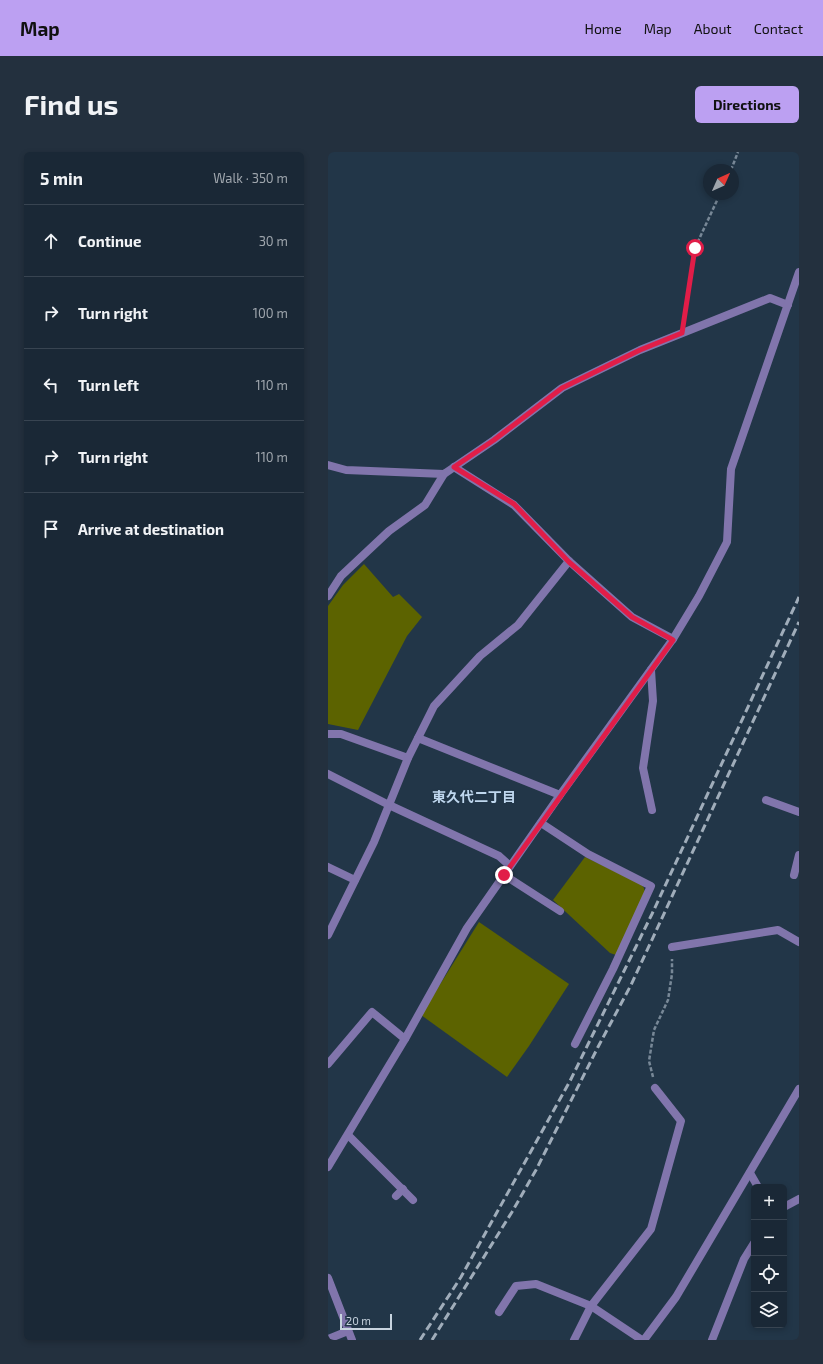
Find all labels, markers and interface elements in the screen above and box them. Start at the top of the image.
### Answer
text: Map [20,17,60,40]
text: Home [585,20,622,37]
text: Map [644,20,672,37]
text: About [694,20,732,37]
text: Contact [754,20,803,37]
button: Directions [695,86,799,123]
text: Find us [24,87,118,121]
north arrow [703,164,739,200]
text: 5 min [40,168,83,188]
text: Walk · 350 m [213,170,288,186]
icon: ahead [40,230,62,252]
text: Continue [78,232,141,250]
text: 30 m [259,233,288,249]
route start [686,239,704,257]
icon: right [40,302,62,324]
text: Turn right [78,304,148,322]
text: 100 m [253,305,288,321]
icon: left [40,374,62,396]
text: Turn left [78,376,139,394]
text: 110 m [256,377,288,393]
icon: right [40,446,62,468]
text: Turn right [78,448,148,466]
text: 110 m [256,449,288,465]
icon: arrive [40,518,62,540]
text: Arrive at destination [78,520,224,538]
district label: 東久代二丁目 [432,788,516,805]
route end [495,866,513,884]
map controls [751,1184,787,1328]
button: + [751,1184,787,1220]
button: − [751,1220,787,1256]
button: locate [751,1256,787,1292]
button: layers [751,1292,787,1328]
scale bar [340,1312,392,1331]
text: 20 m [346,1314,371,1327]

